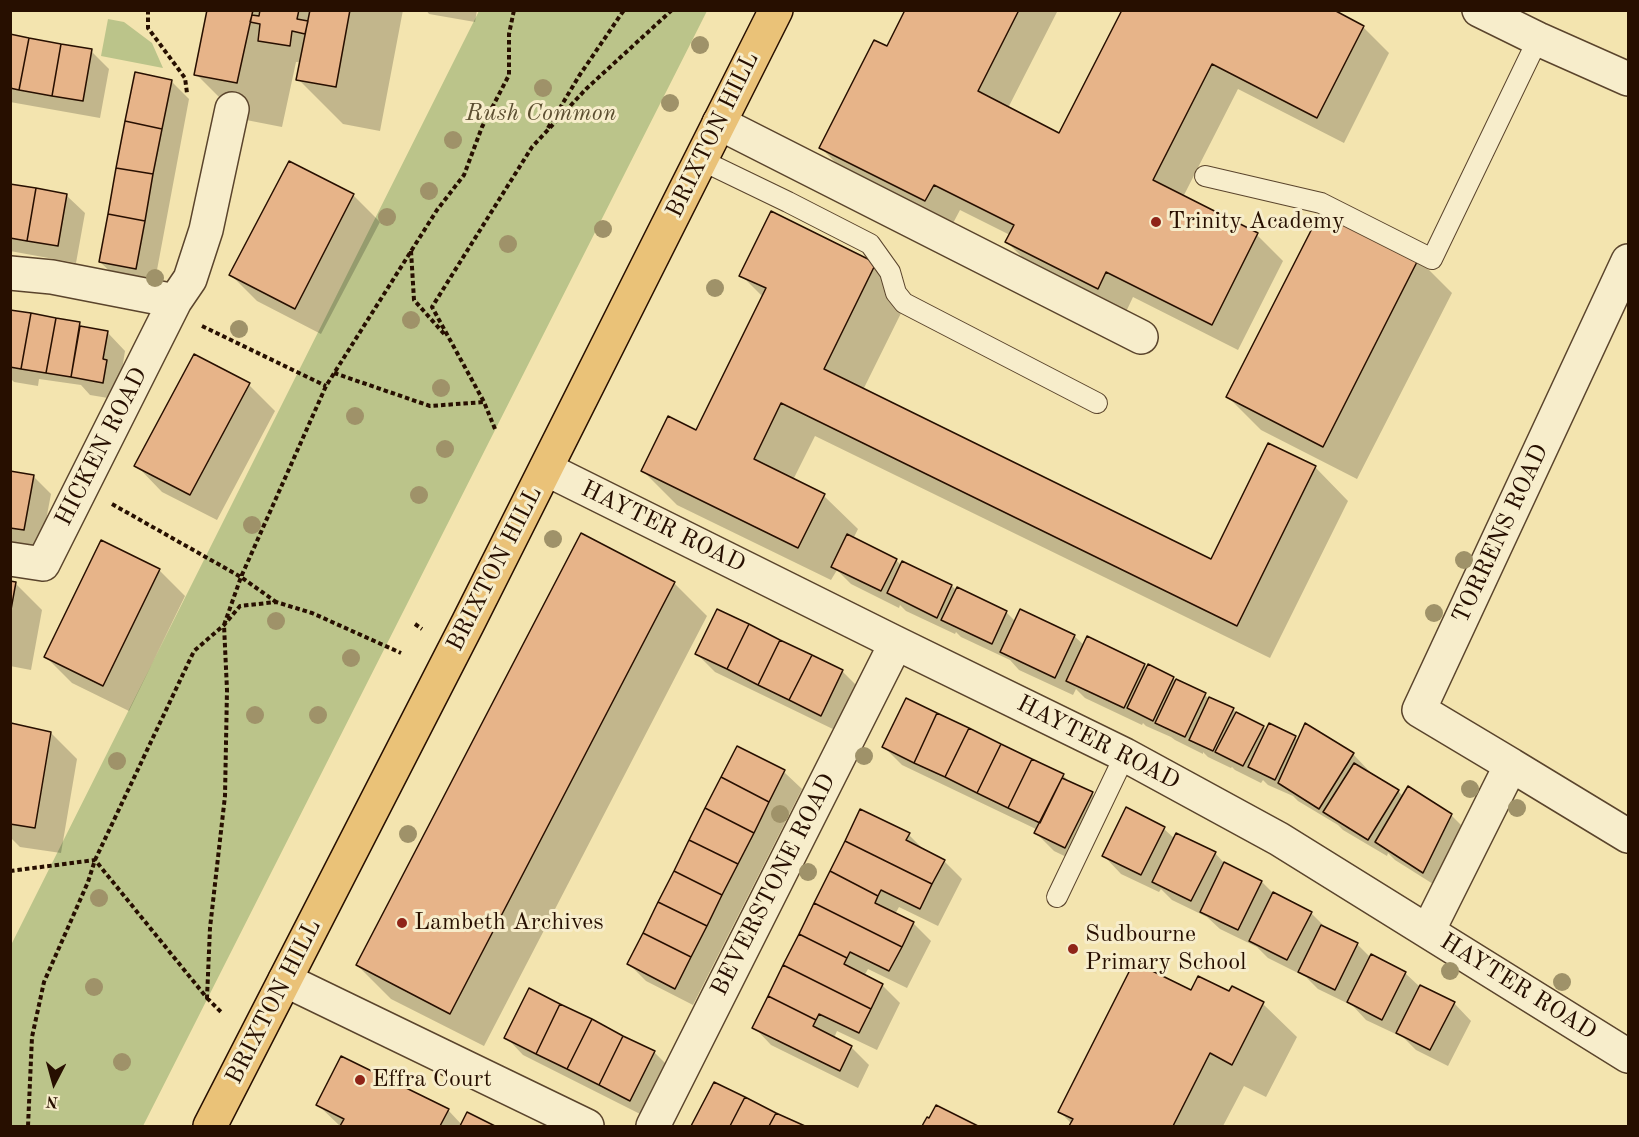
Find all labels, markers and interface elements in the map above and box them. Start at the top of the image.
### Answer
street label: BRIXTON HILL [660,47,766,223]
park label: Rush Common [466,100,616,128]
place label: Trinity Academy [1168,208,1345,236]
marker: Trinity Academy [1149,215,1163,229]
street label: HICKEN ROAD [50,363,154,531]
street label: TORRENS ROAD [1447,440,1555,628]
street label: HAYTER ROAD [576,475,750,579]
street label: BRIXTON HILL [441,482,549,656]
street label: HAYTER ROAD [1012,690,1184,796]
street label: BEVERSTONE ROAD [705,769,843,1001]
place label: Lambeth Archives [414,909,604,937]
street label: BRIXTON HILL [220,915,328,1089]
marker: Lambeth Archives [395,916,409,930]
place label: Sudbourne Primary School [1085,921,1247,977]
street label: HAYTER ROAD [1434,927,1602,1047]
marker: Sudbourne Primary School [1066,942,1080,956]
north arrow [24,1053,84,1113]
place label: Effra Court [372,1066,492,1094]
marker: Effra Court [353,1073,367,1087]
text: N [45,1092,59,1109]

